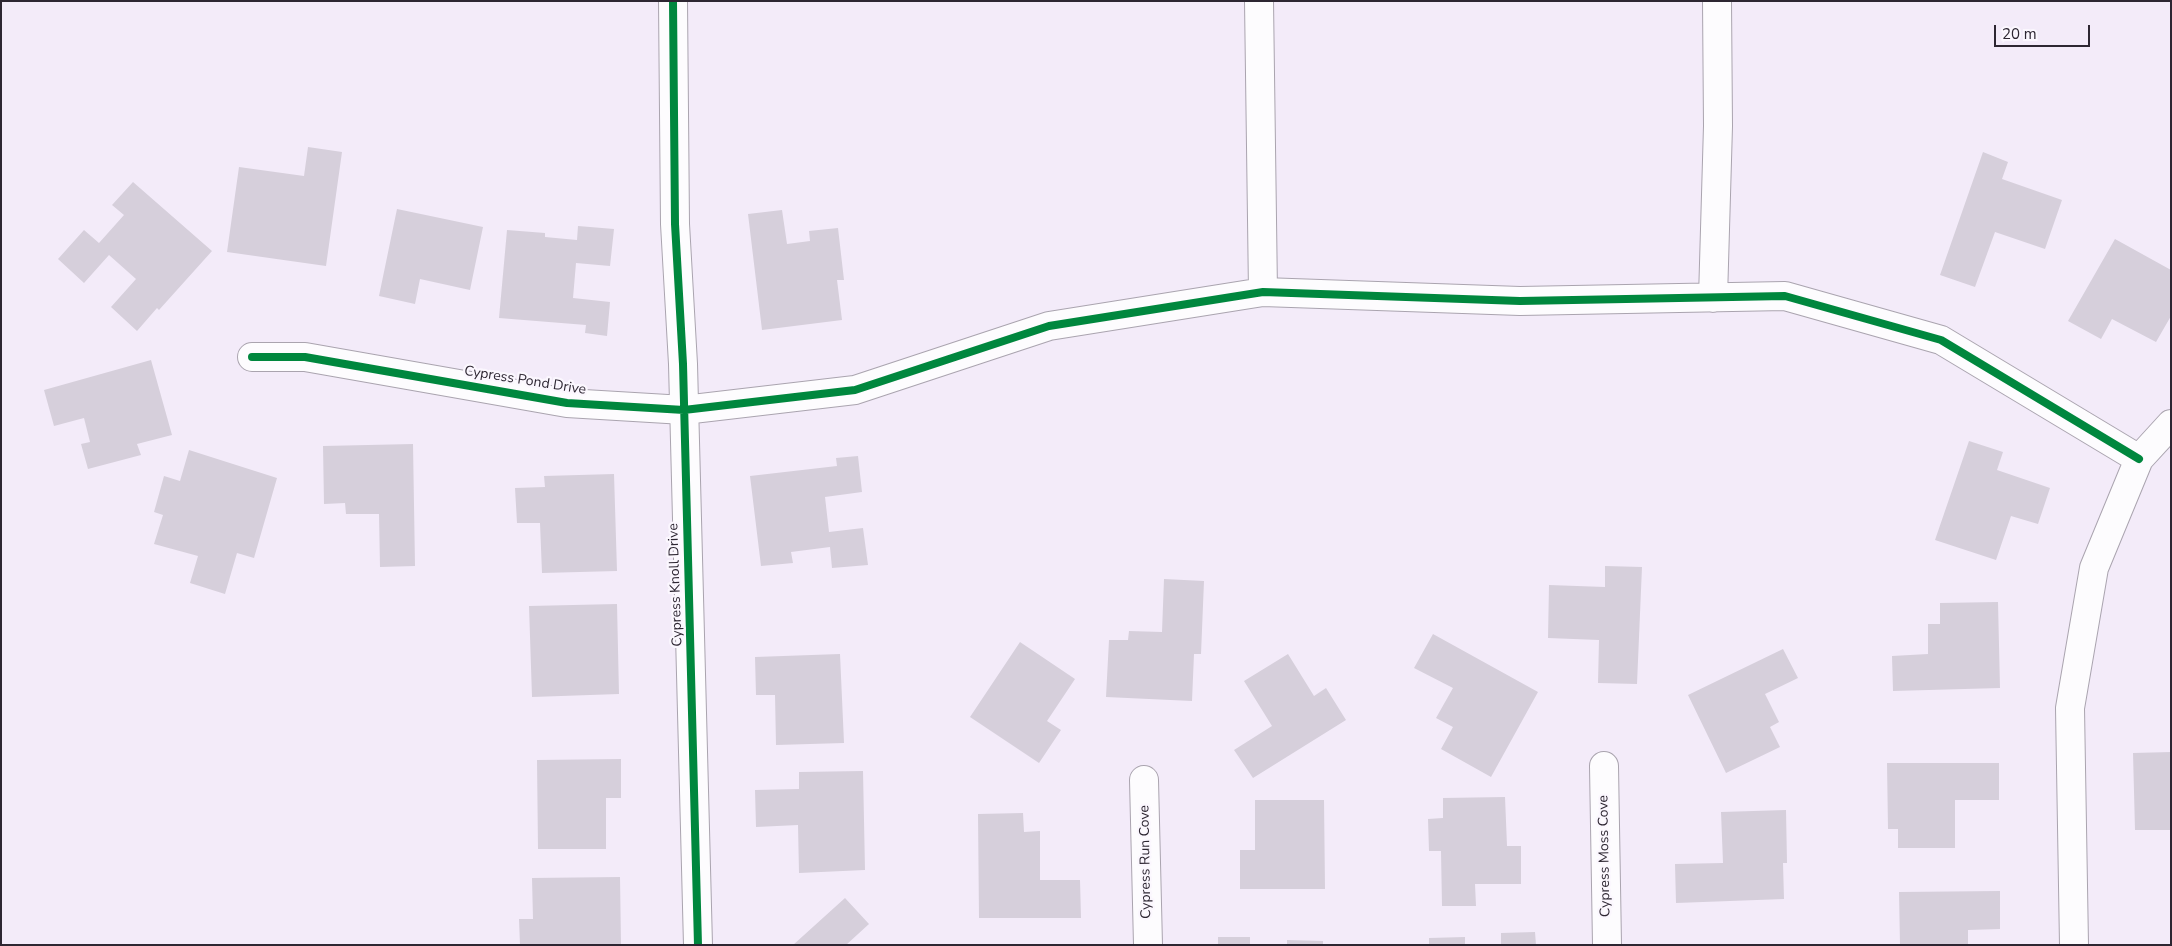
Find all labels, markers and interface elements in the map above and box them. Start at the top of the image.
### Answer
scale bar [1997,15,2093,47]
text: 20 m [2002,24,2037,44]
street label: Cypress Pond Drive [463,363,587,399]
street label: Cypress Knoll Drive [665,523,687,647]
street label: Cypress Moss Cove [1596,795,1614,917]
street label: Cypress Run Cove [1137,805,1155,919]

